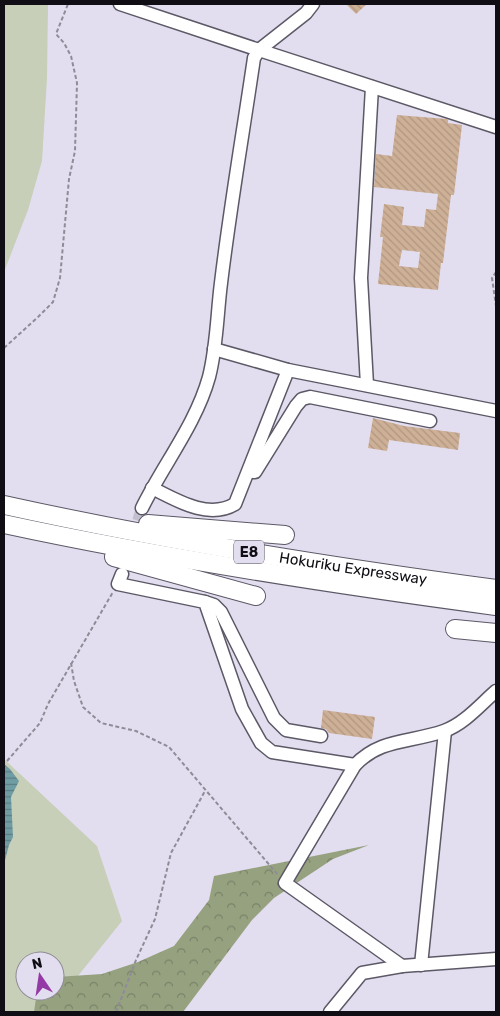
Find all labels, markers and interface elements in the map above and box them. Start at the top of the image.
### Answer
road number: E8 [234,540,264,564]
street label: Hokuriku Expressway [278,548,428,588]
north arrow [15,951,65,1001]
text: N [30,954,44,973]

